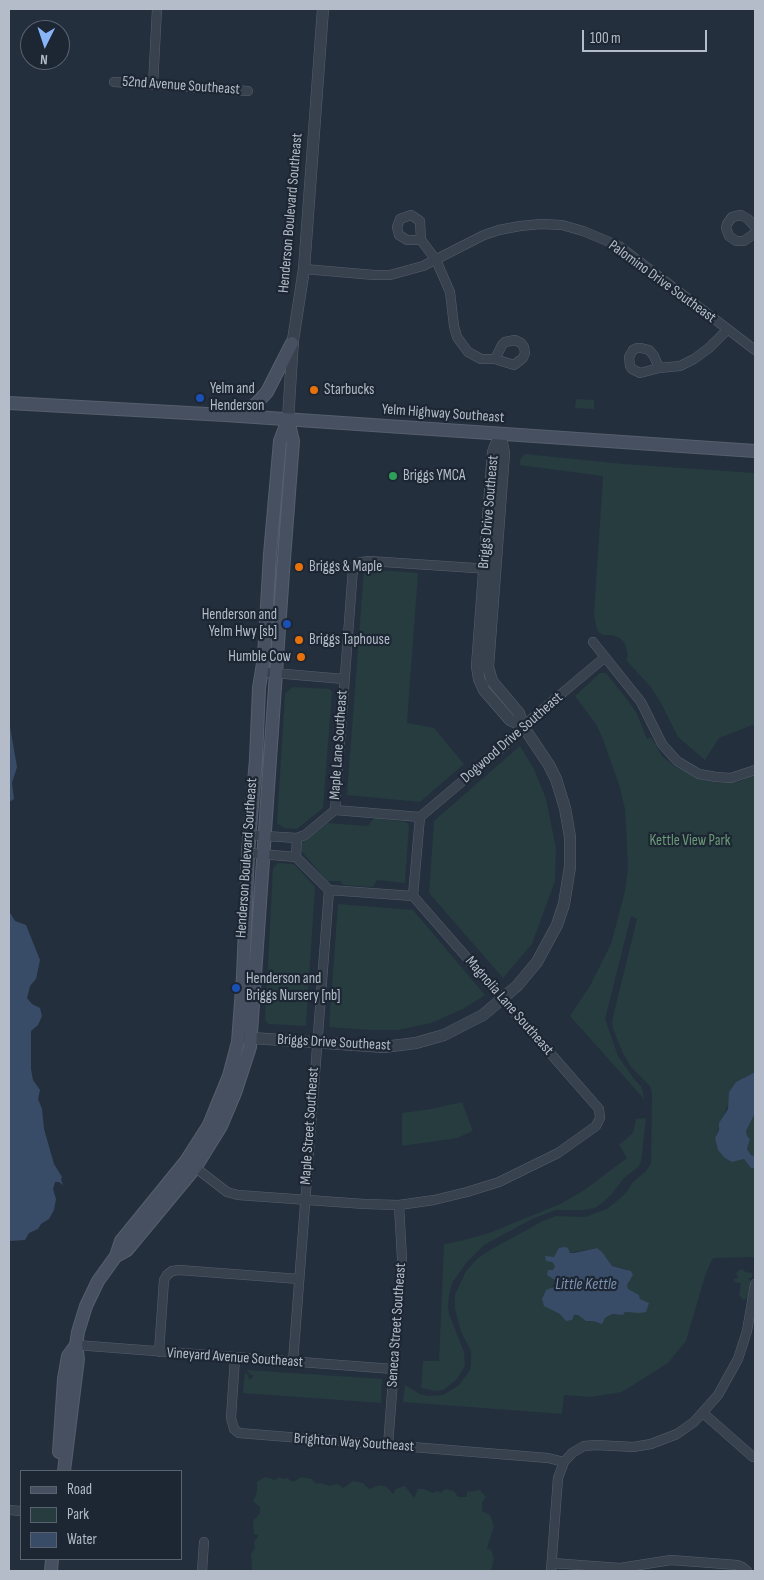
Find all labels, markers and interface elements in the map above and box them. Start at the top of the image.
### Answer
north arrow [20,20,70,70]
scale bar [584,20,709,52]
text: 100 m [590,29,621,48]
text: N [40,51,48,68]
street label: 52nd Avenue Southeast [122,73,240,99]
street label: Henderson Boulevard Southeast [275,132,307,294]
street label: Palomino Drive Southeast [605,237,719,327]
place label: Yelm and Henderson [210,380,264,415]
place label: Starbucks [324,381,374,399]
marker: Starbucks [308,384,320,396]
marker: Yelm and Henderson [194,392,206,404]
street label: Yelm Highway Southeast [381,401,505,427]
street label: Briggs Drive Southeast [475,455,503,569]
place label: Briggs YMCA [403,467,465,485]
marker: Briggs YMCA [387,470,399,482]
place label: Briggs & Maple [309,558,382,576]
marker: Briggs & Maple [293,561,305,573]
place label: Henderson and Yelm Hwy [sb] [202,606,277,641]
marker: Henderson and Yelm Hwy [sb] [281,618,293,630]
place label: Briggs Taphouse [309,631,390,649]
marker: Briggs Taphouse [293,634,305,646]
place label: Humble Cow [228,648,291,666]
marker: Humble Cow [295,651,307,663]
street label: Dogwood Drive Southeast [457,689,567,787]
street label: Maple Lane Southeast [326,690,352,800]
street label: Henderson Boulevard Southeast [232,777,262,939]
park label: Kettle View Park [649,832,731,850]
street label: Magnolia Lane Southeast [461,953,557,1059]
place label: Henderson and Briggs Nursery [nb] [246,970,340,1005]
marker: Henderson and Briggs Nursery [nb] [230,982,242,994]
street label: Briggs Drive Southeast [277,1031,391,1055]
street label: Maple Street Southeast [297,1067,323,1185]
street label: Seneca Street Southeast [384,1262,410,1388]
water label: Little Kettle [555,1275,617,1295]
street label: Vineyard Avenue Southeast [166,1344,304,1372]
street label: Brighton Way Southeast [293,1430,415,1456]
legend [20,1470,182,1560]
text: Road [67,1480,92,1499]
text: Park [67,1505,89,1524]
text: Water [67,1530,97,1549]

